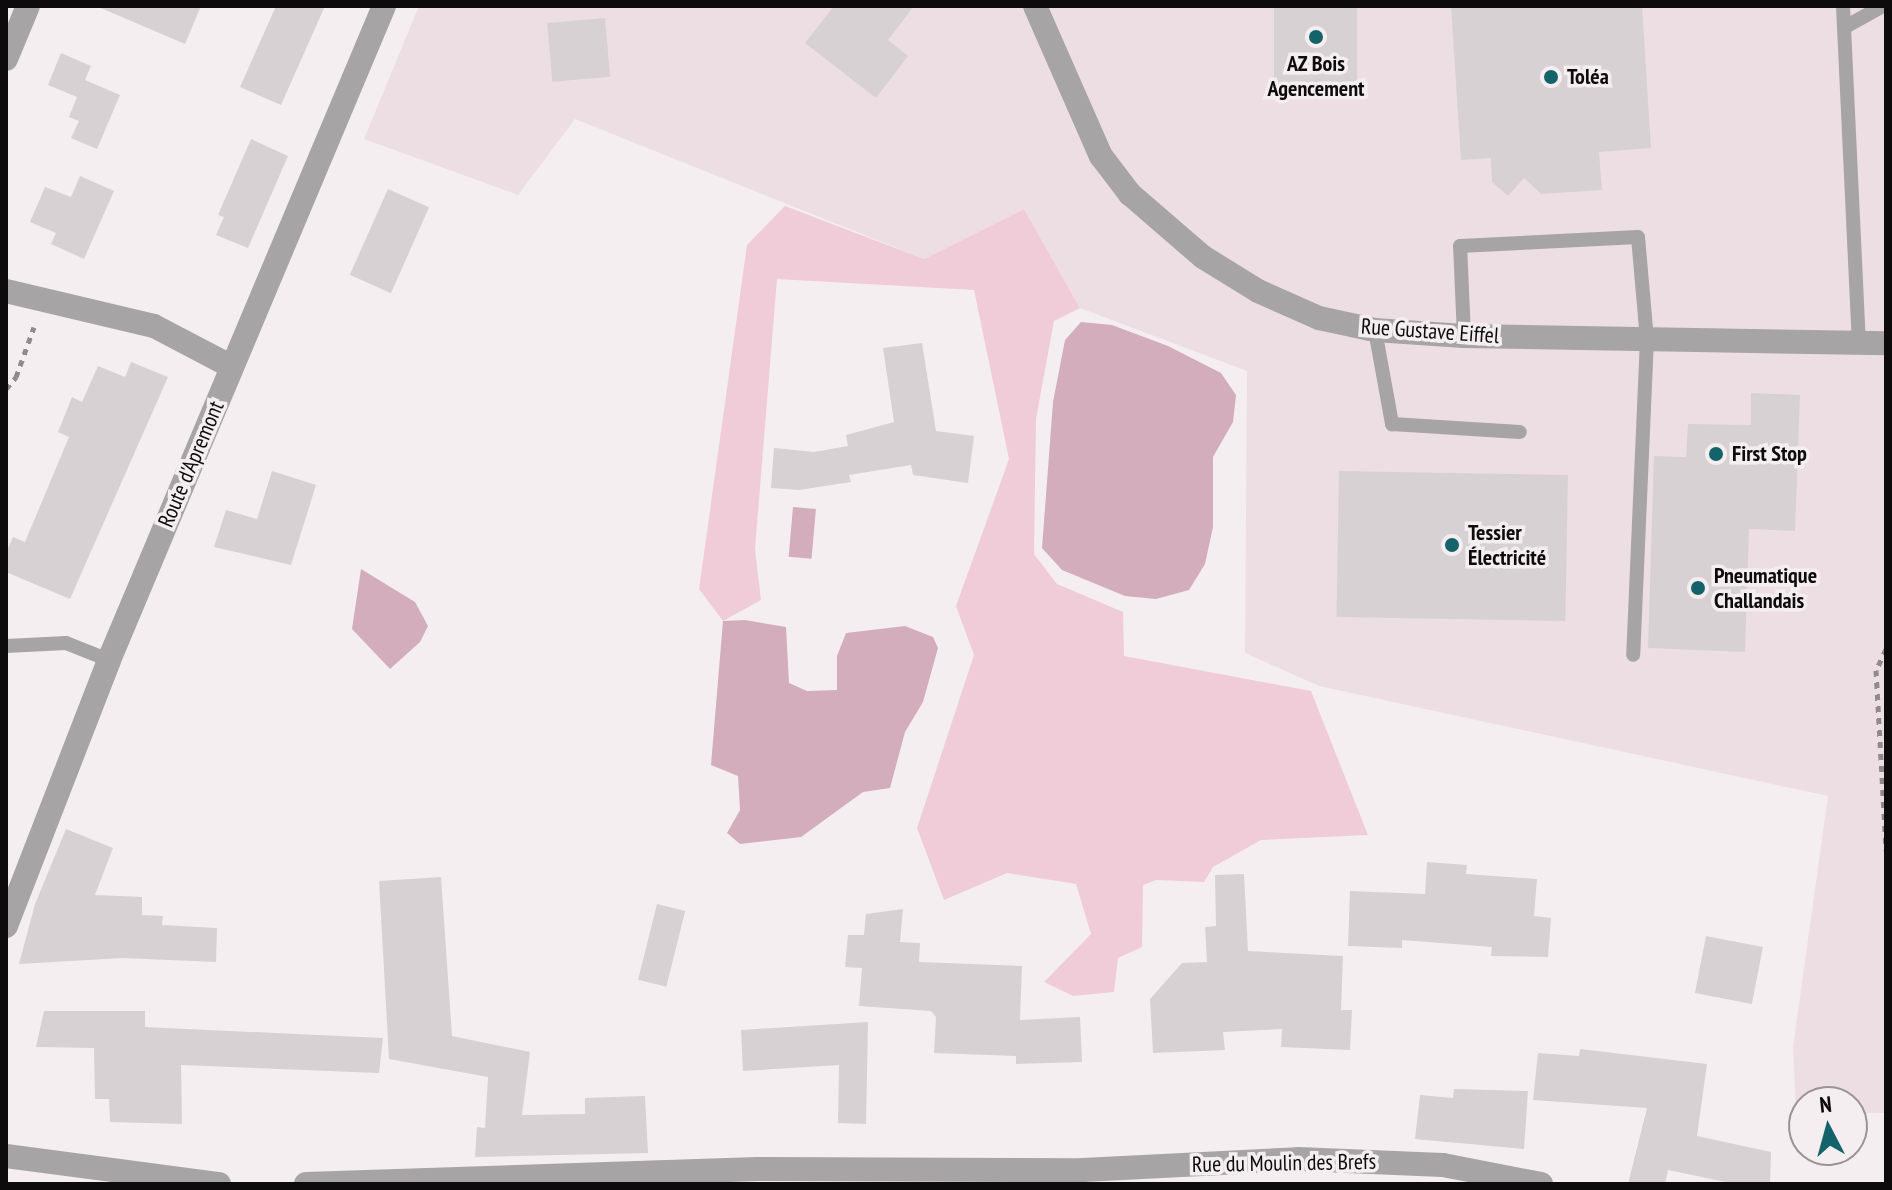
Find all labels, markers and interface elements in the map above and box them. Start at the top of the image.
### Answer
marker: AZ Bois Agencement [1307,28,1325,46]
place label: AZ Bois Agencement [1268,50,1364,102]
place label: Toléa [1567,64,1609,90]
marker: Toléa [1542,68,1560,86]
street label: Rue Gustave Eiffel [1360,313,1500,349]
street label: Route d'Apremont [153,397,229,531]
place label: First Stop [1732,441,1807,467]
marker: First Stop [1707,445,1725,463]
place label: Tessier Électricité [1468,519,1546,570]
marker: Tessier Électricité [1443,536,1461,554]
place label: Pneumatique Challandais [1714,562,1817,614]
marker: Pneumatique Challandais [1689,579,1707,597]
north arrow [1788,1086,1868,1166]
text: N [1818,1090,1833,1119]
street label: Rue du Moulin des Brefs [1192,1148,1376,1178]

